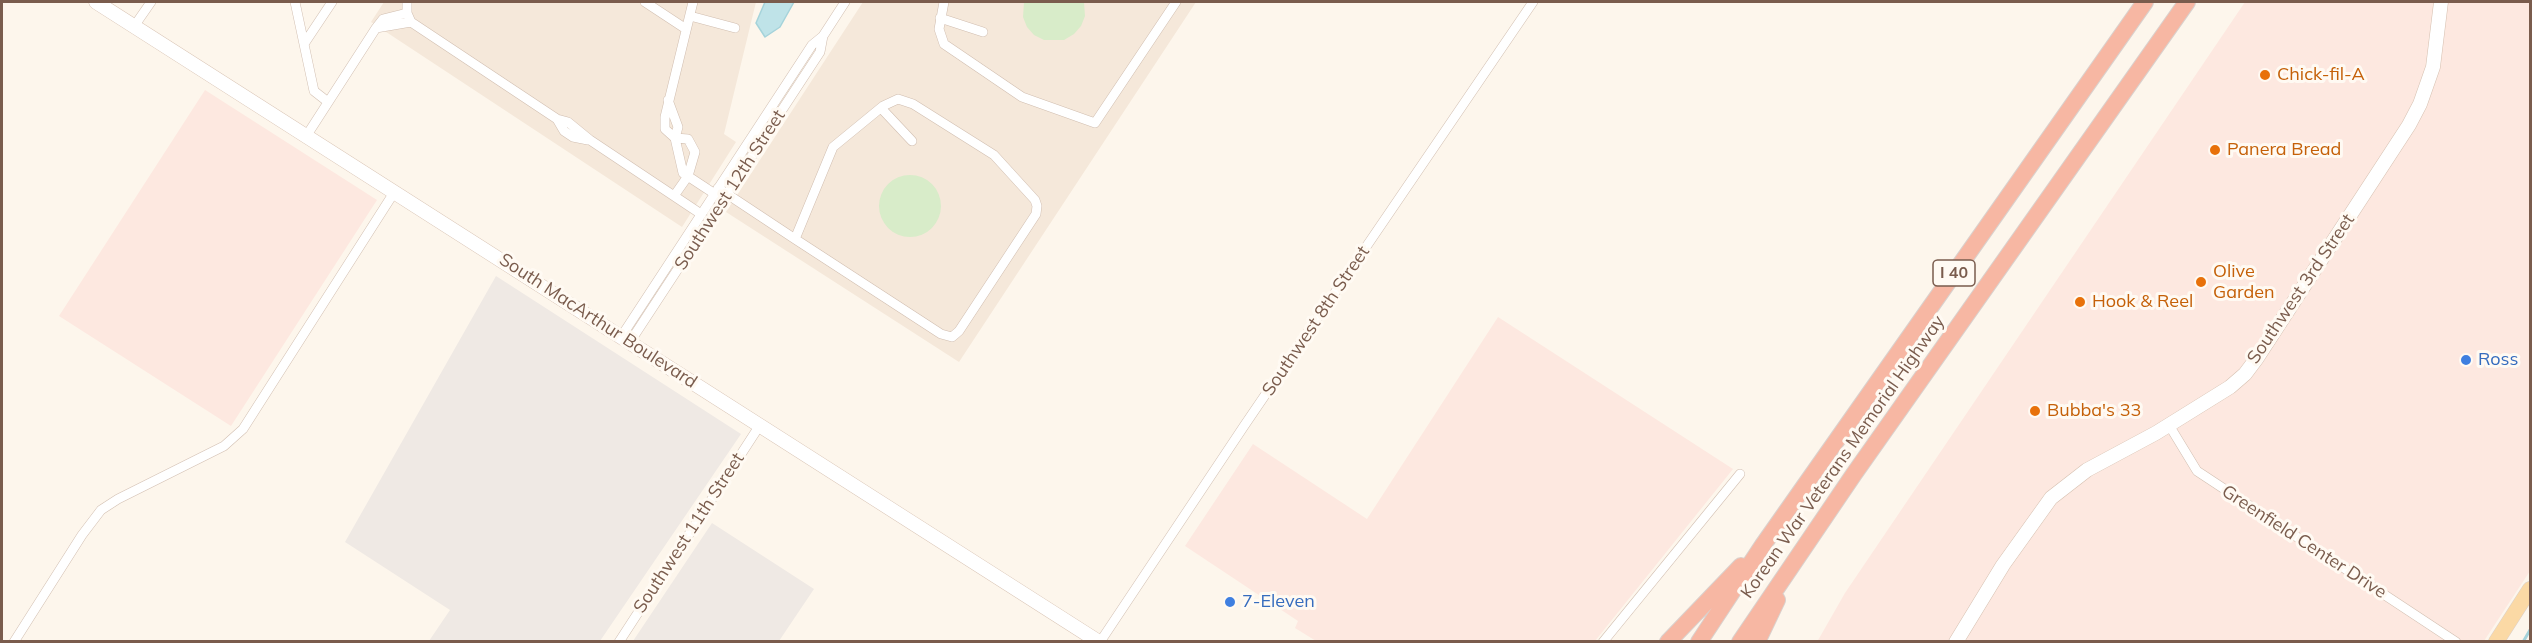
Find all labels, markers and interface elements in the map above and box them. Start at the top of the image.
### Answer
place label: Chick-fil-A [2277,64,2365,86]
marker: Chick-fil-A [2258,68,2272,82]
street label: Southwest 12th Street [670,106,790,274]
place label: Panera Bread [2227,139,2341,161]
marker: Panera Bread [2208,143,2222,157]
street label: Southwest 3rd Street [2243,210,2359,368]
street label: Southwest 8th Street [1258,242,1374,400]
street label: South MacArthur Boulevard [495,249,701,393]
road number: I 40 [1933,260,1975,286]
place label: Olive Garden [2213,261,2275,304]
marker: Olive Garden [2194,275,2208,289]
place label: Hook & Reel [2092,291,2193,313]
marker: Hook & Reel [2073,295,2087,309]
street label: Korean War Veterans Memorial Highway [1737,311,1949,603]
place label: Ross [2478,349,2518,371]
marker: Ross [2459,353,2473,367]
place label: Bubba's 33 [2047,400,2141,422]
marker: Bubba's 33 [2028,404,2042,418]
street label: Southwest 11th Street [629,449,749,617]
street label: Greenfield Center Drive [2217,481,2391,603]
place label: 7-Eleven [1242,591,1315,613]
marker: 7-Eleven [1223,595,1237,609]

